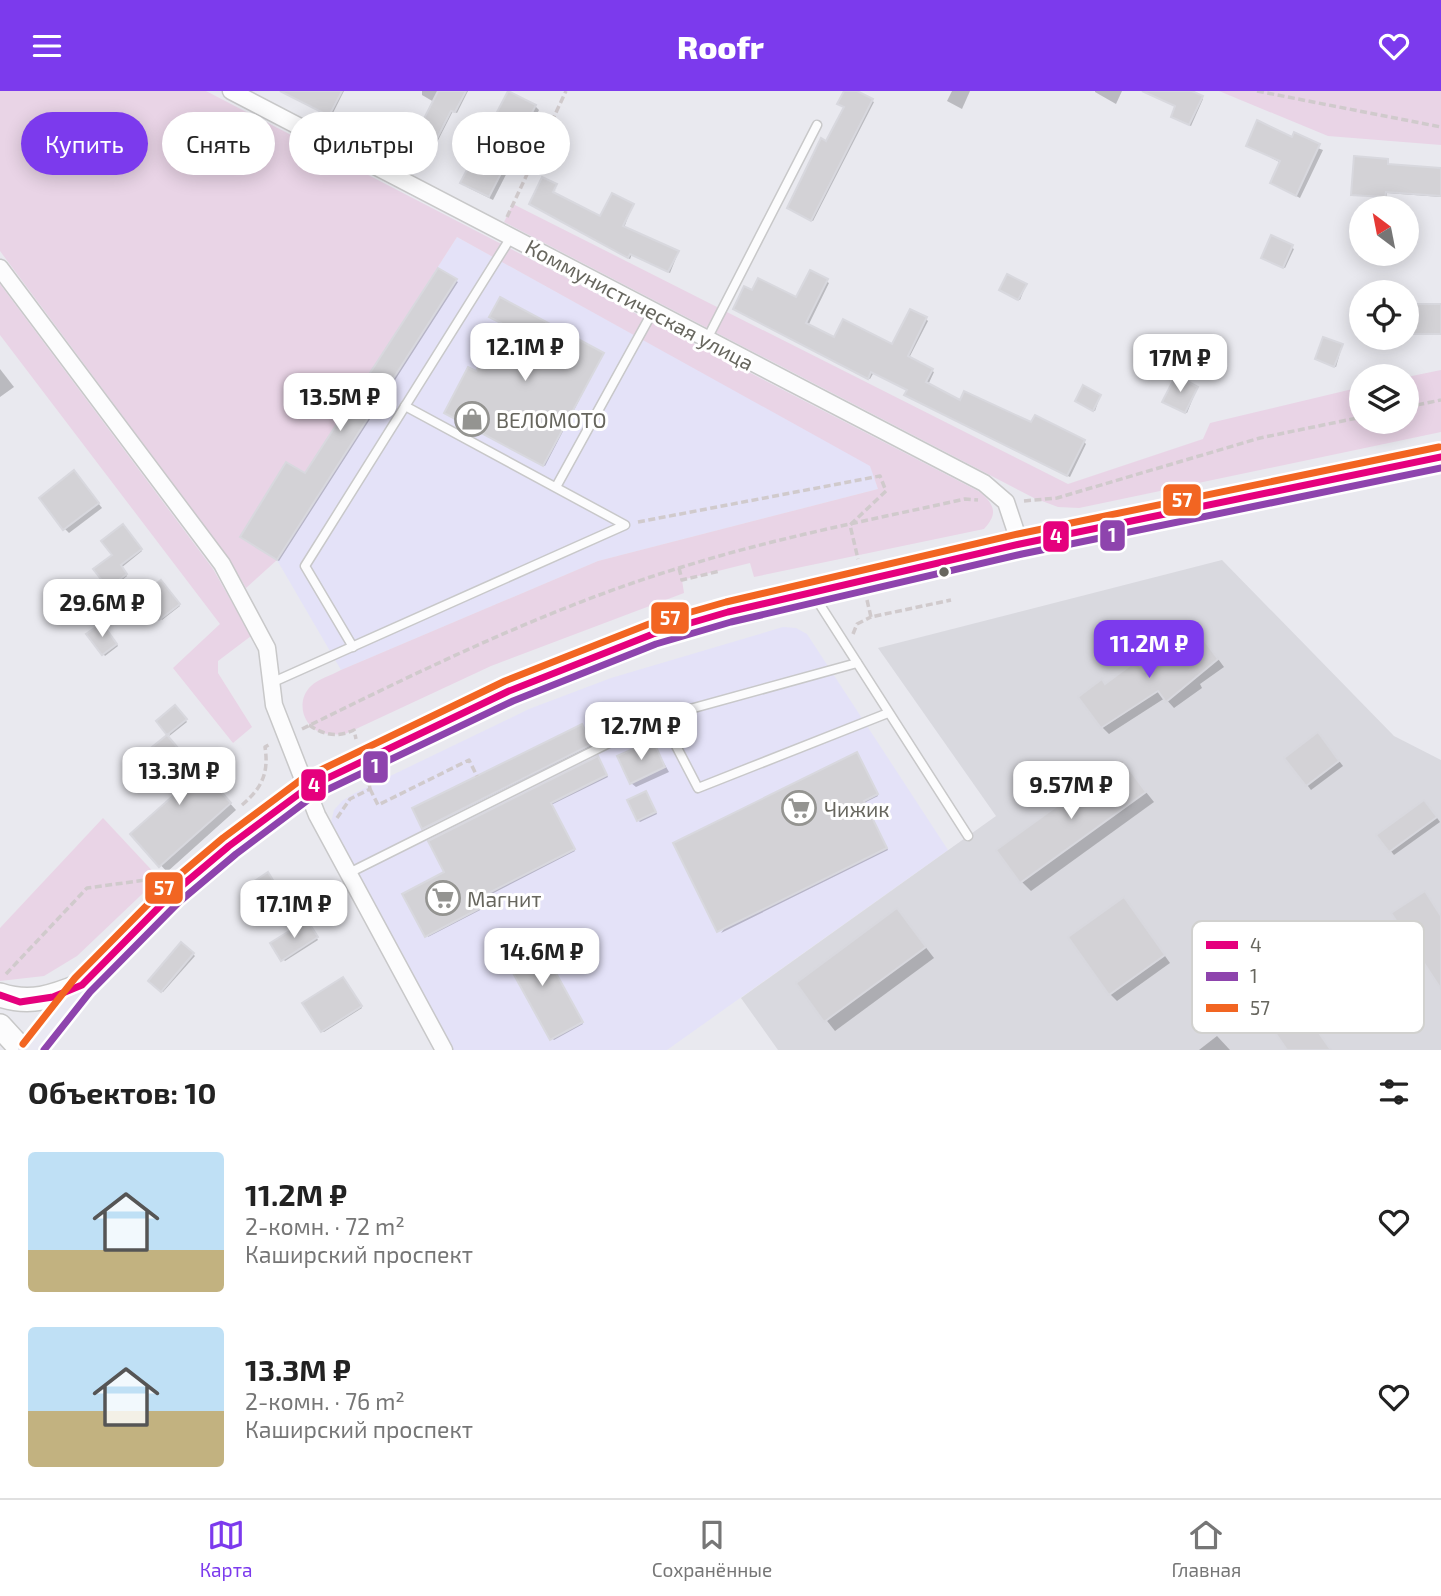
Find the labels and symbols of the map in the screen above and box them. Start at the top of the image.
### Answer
north arrow [1349,196,1419,266]
street label: Коммунистическая улица [521,233,758,376]
pin: 12.1M ₽ [460,323,590,383]
pin: 17M ₽ [1131,335,1229,394]
pin: 13.5M ₽ [275,373,405,433]
shop icon: ВЕЛОМОТО [453,400,491,438]
place label: ВЕЛОМОТО [496,407,607,432]
line badge: 57 [1162,483,1202,517]
text: 57 [1172,488,1192,511]
line badge: 1 [1099,519,1126,552]
line badge: 4 [1042,520,1070,553]
text: 1 [1108,523,1116,546]
text: 4 [1050,524,1062,547]
unlabelled marker [937,565,951,579]
pin: 29.6M ₽ [37,580,167,639]
line badge: 57 [650,601,690,635]
text: 57 [660,606,680,629]
pin: 11.2M ₽ [1084,621,1214,680]
pin: 12.7M ₽ [576,703,706,762]
pin: 13.3M ₽ [114,747,244,807]
line badge: 1 [362,750,389,784]
text: 1 [371,754,379,777]
pin: 9.57M ₽ [1006,761,1136,821]
line badge: 4 [300,768,327,802]
text: 4 [308,773,320,796]
supermarket icon: Чижик [780,789,818,827]
place label: Чижик [824,796,890,821]
line badge: 57 [144,871,184,905]
text: 57 [154,876,174,899]
supermarket icon: Магнит [424,879,462,917]
pin: 17.1M ₽ [229,881,359,940]
place label: Магнит [467,886,542,911]
legend [1192,921,1424,1033]
pin: 14.6M ₽ [477,929,607,988]
text: 4 [1250,933,1262,956]
text: 1 [1250,964,1258,987]
text: 57 [1250,996,1270,1019]

